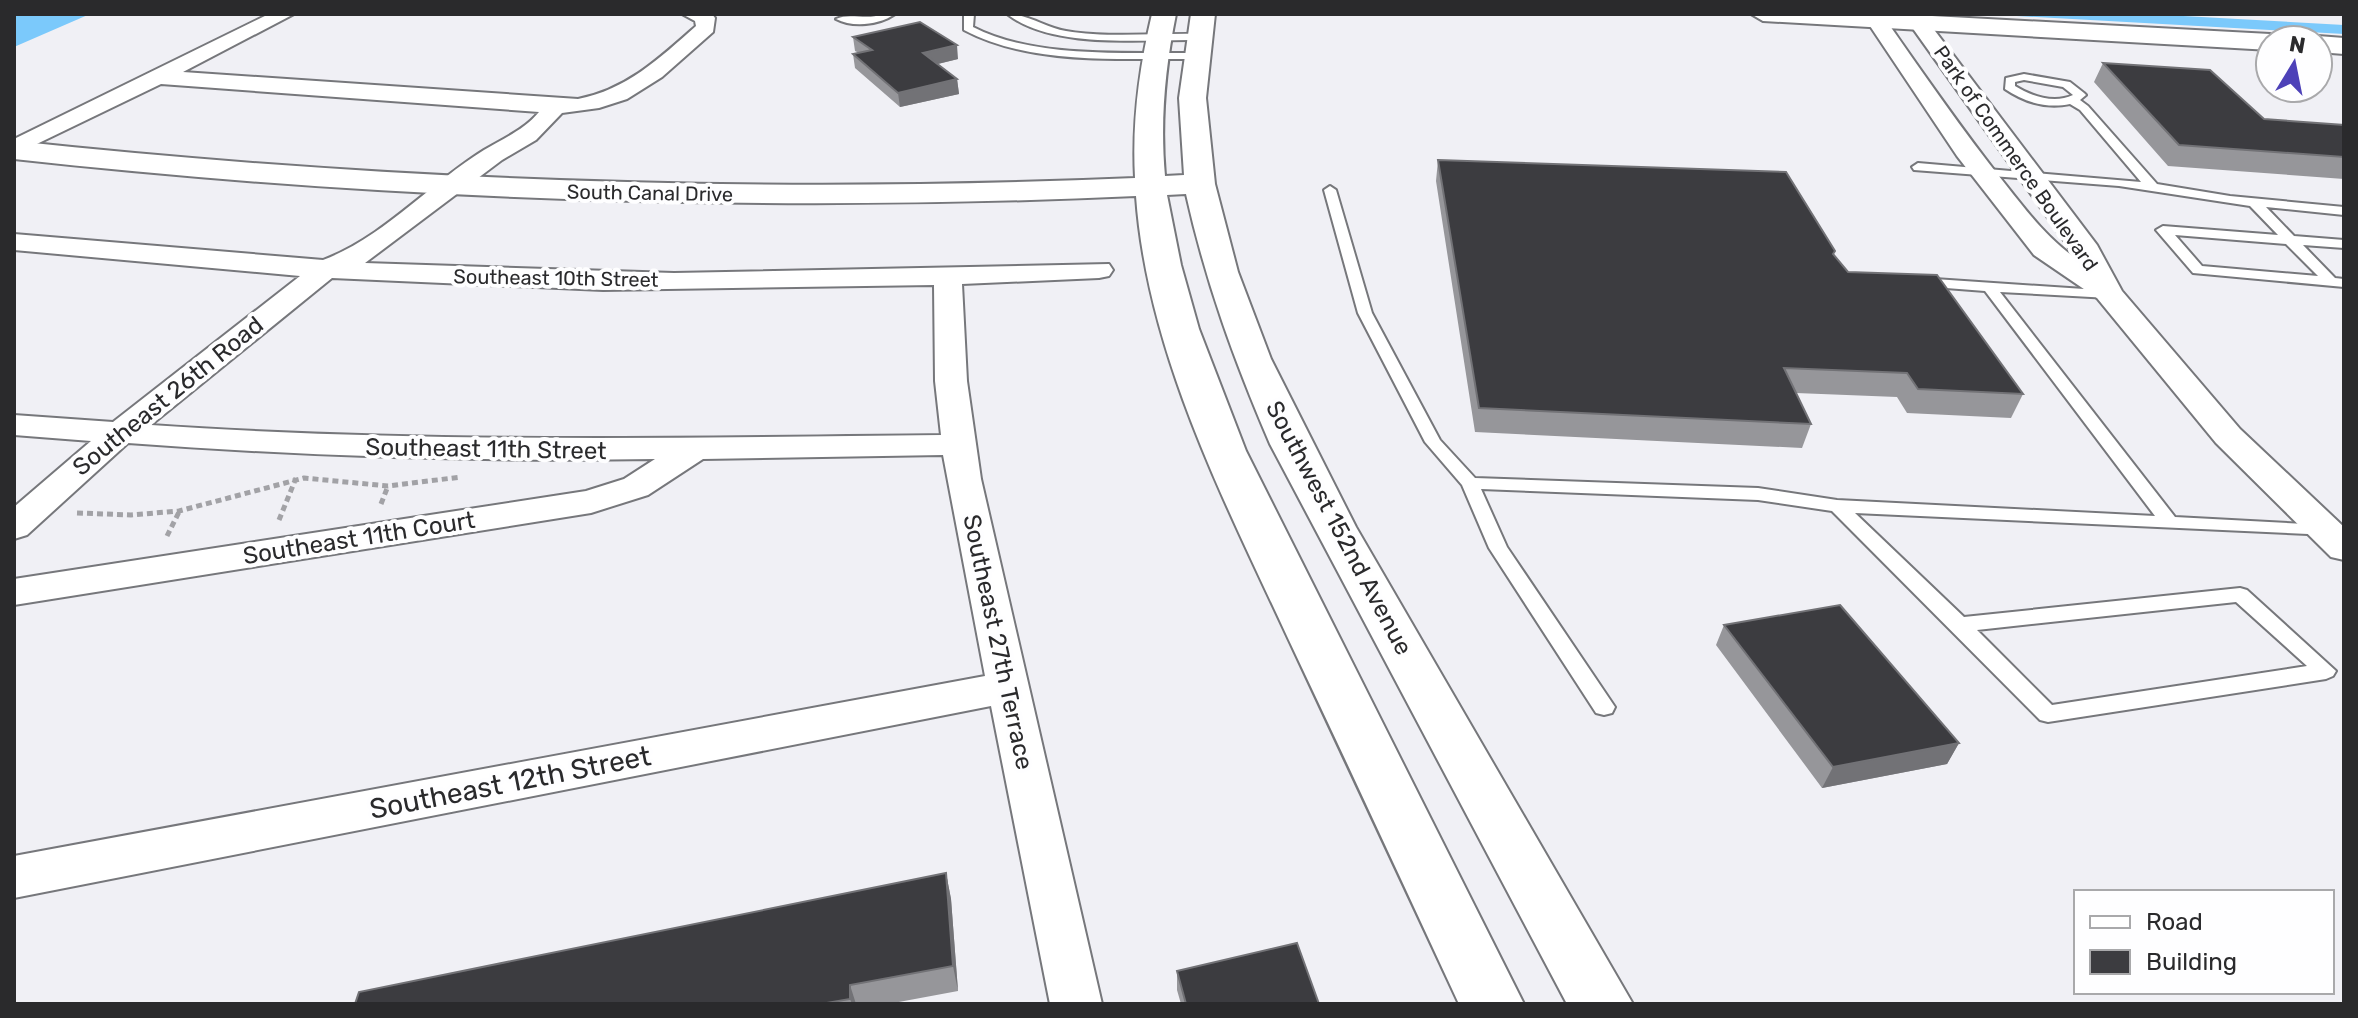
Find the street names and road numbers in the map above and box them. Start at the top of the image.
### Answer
street label: Park of Commerce Boulevard [1929,41,2103,275]
street label: South Canal Drive [567,180,733,206]
street label: Southeast 10th Street [453,264,659,292]
street label: Southeast 26th Road [67,311,269,481]
street label: Southwest 152nd Avenue [1260,396,1418,660]
street label: Southeast 11th Street [365,433,607,465]
street label: Southeast 11th Court [241,506,477,570]
street label: Southeast 27th Terrace [957,512,1039,772]
street label: Southeast 12th Street [367,739,654,826]

